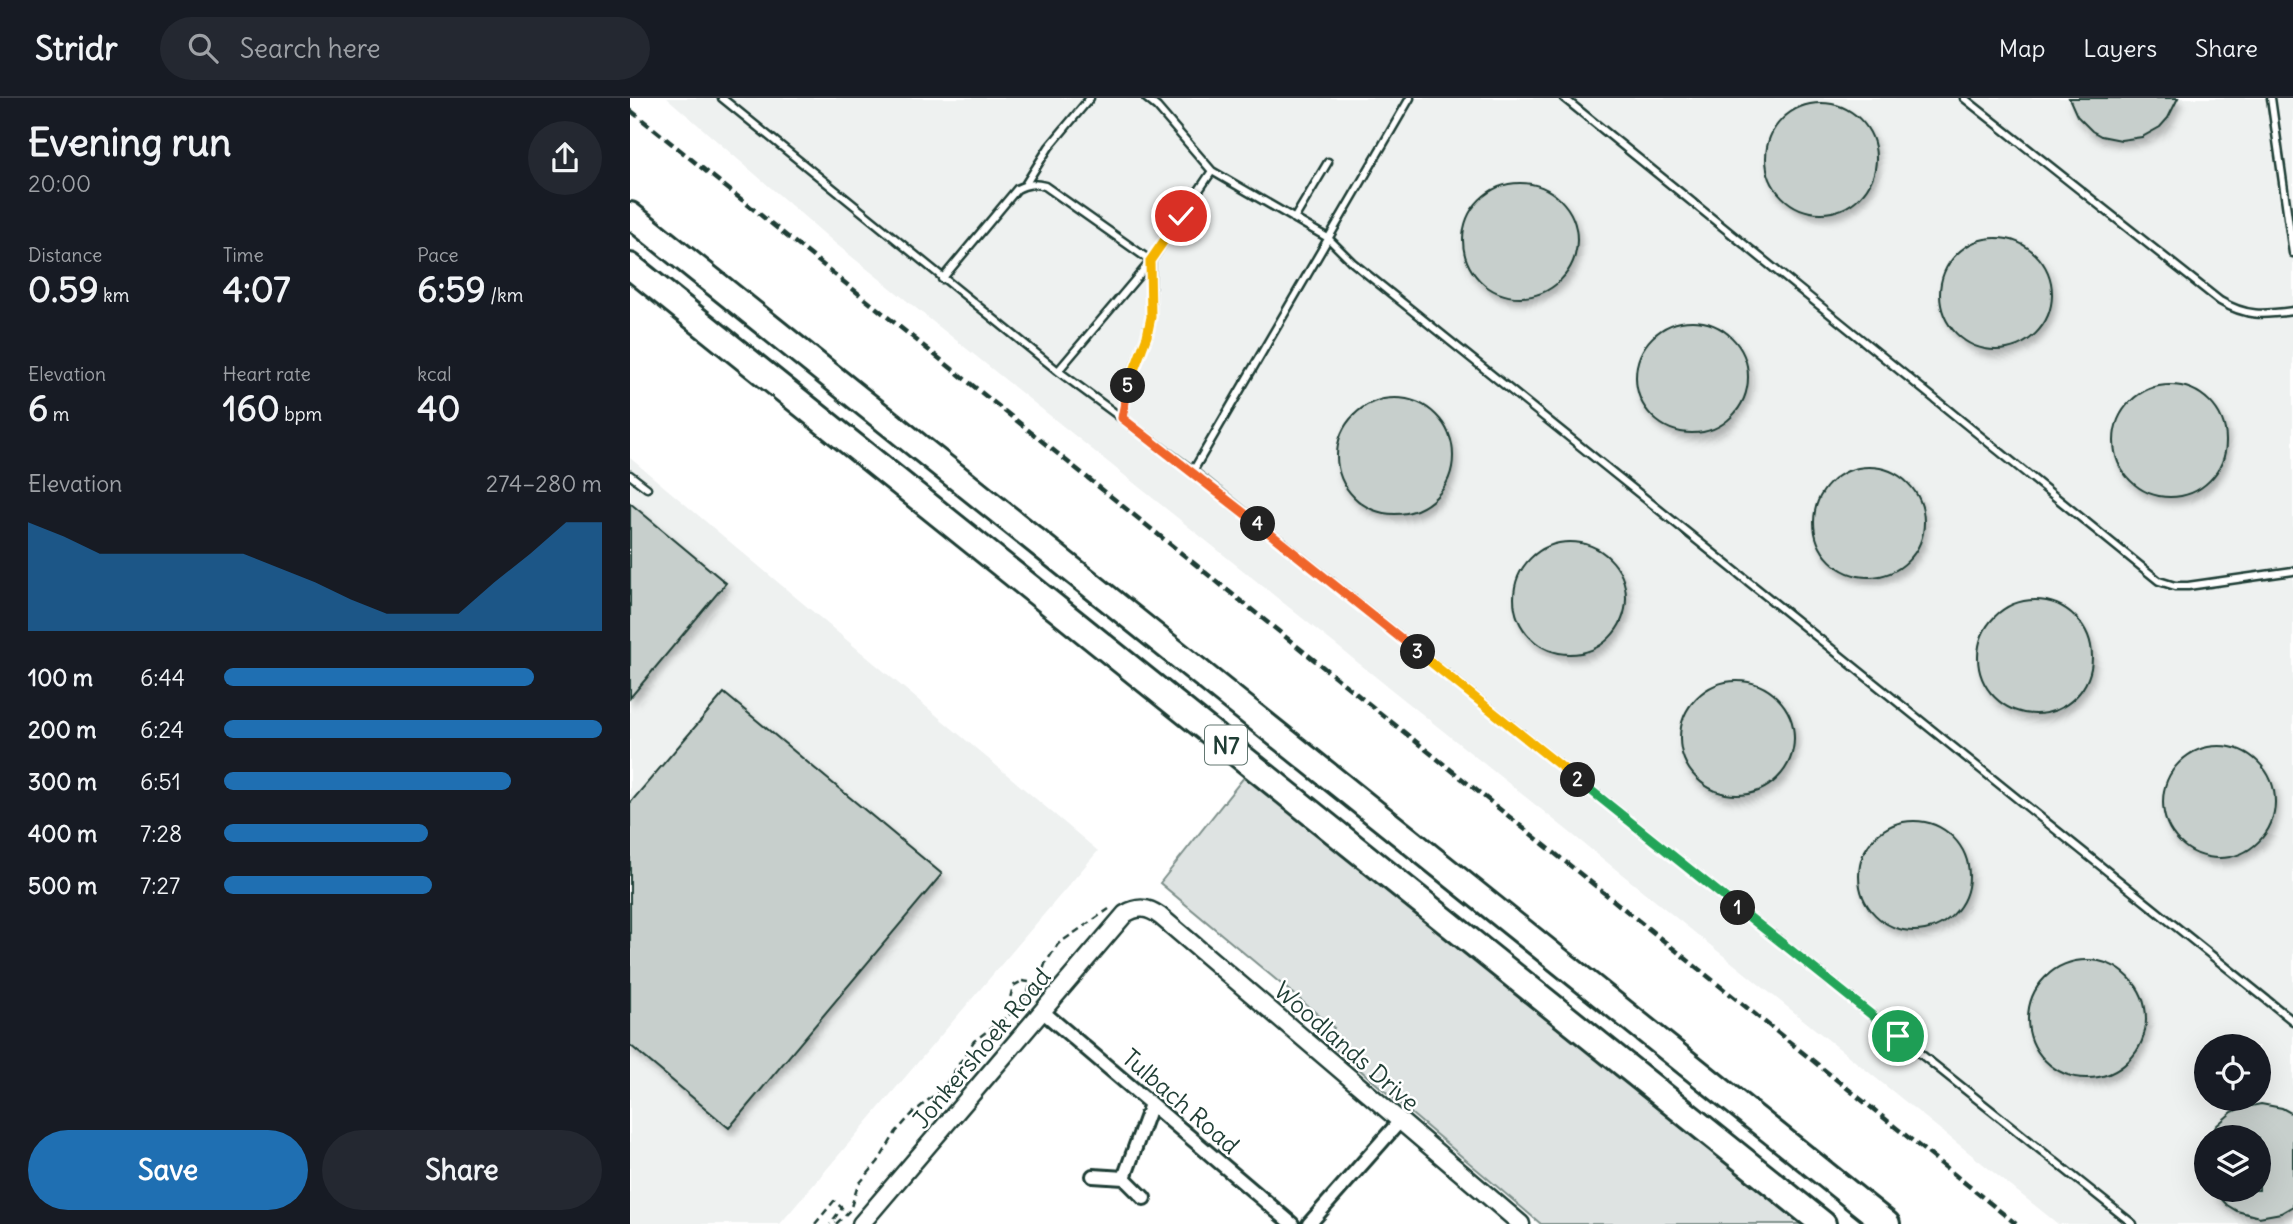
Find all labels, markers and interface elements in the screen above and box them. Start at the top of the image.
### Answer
search box [160,17,650,80]
text: Stridr [35,27,118,69]
icon: search [184,29,222,67]
text: Search here [240,32,381,65]
text: Map [1999,33,2045,63]
text: Layers [2083,33,2157,63]
text: Share [2195,33,2258,63]
text: Evening run [28,119,231,166]
button: share [528,121,602,195]
text: 20:00 [28,169,91,198]
pin [1151,186,1211,246]
icon: check [1162,197,1200,235]
text: Distance [28,243,102,267]
text: Time [223,243,264,267]
text: Pace [417,243,459,267]
text: 0.59 [28,267,99,311]
text: 4:07 [223,267,291,311]
text: 6:59 [417,267,486,311]
text: km [99,283,129,307]
text: /km [486,283,523,307]
text: Elevation [28,362,106,386]
text: Heart rate [223,362,311,386]
text: kcal [417,362,452,386]
pin: 5 [1110,368,1146,404]
text: 5 [1122,373,1133,397]
text: 6 [28,386,48,430]
text: 160 [223,386,280,430]
text: 40 [417,386,461,430]
text: m [48,402,69,426]
text: bpm [280,402,322,426]
text: Elevation [28,469,122,498]
text: 274–280 m [486,469,602,498]
pin: 4 [1240,506,1276,542]
text: 4 [1252,511,1263,535]
pin: 3 [1400,634,1436,670]
text: 3 [1412,639,1423,663]
text: 100 m [28,663,93,692]
text: 6:44 [140,663,185,692]
text: 200 m [28,715,97,744]
text: 6:24 [140,715,184,744]
road number: N7 [1205,726,1247,764]
pin: 2 [1560,762,1595,798]
text: 300 m [28,767,97,796]
text: 6:51 [140,767,181,796]
text: 2 [1572,767,1583,791]
text: 400 m [28,819,97,848]
text: 7:28 [140,819,182,848]
text: 500 m [28,871,97,900]
text: 7:27 [140,871,180,900]
pin: 1 [1720,890,1756,926]
text: 1 [1734,895,1741,919]
street label: Jonkershoek Road [905,962,1057,1134]
street label: Woodlands Drive [1268,975,1426,1117]
pin [1868,1006,1928,1066]
icon: arrive [1879,1017,1917,1055]
map controls [2194,1034,2271,1202]
button: locate [2194,1034,2271,1111]
street label: Tulbach Road [1116,1042,1246,1160]
button: layers [2194,1125,2271,1202]
button: Save [28,1130,308,1210]
button: Share [322,1130,602,1210]

